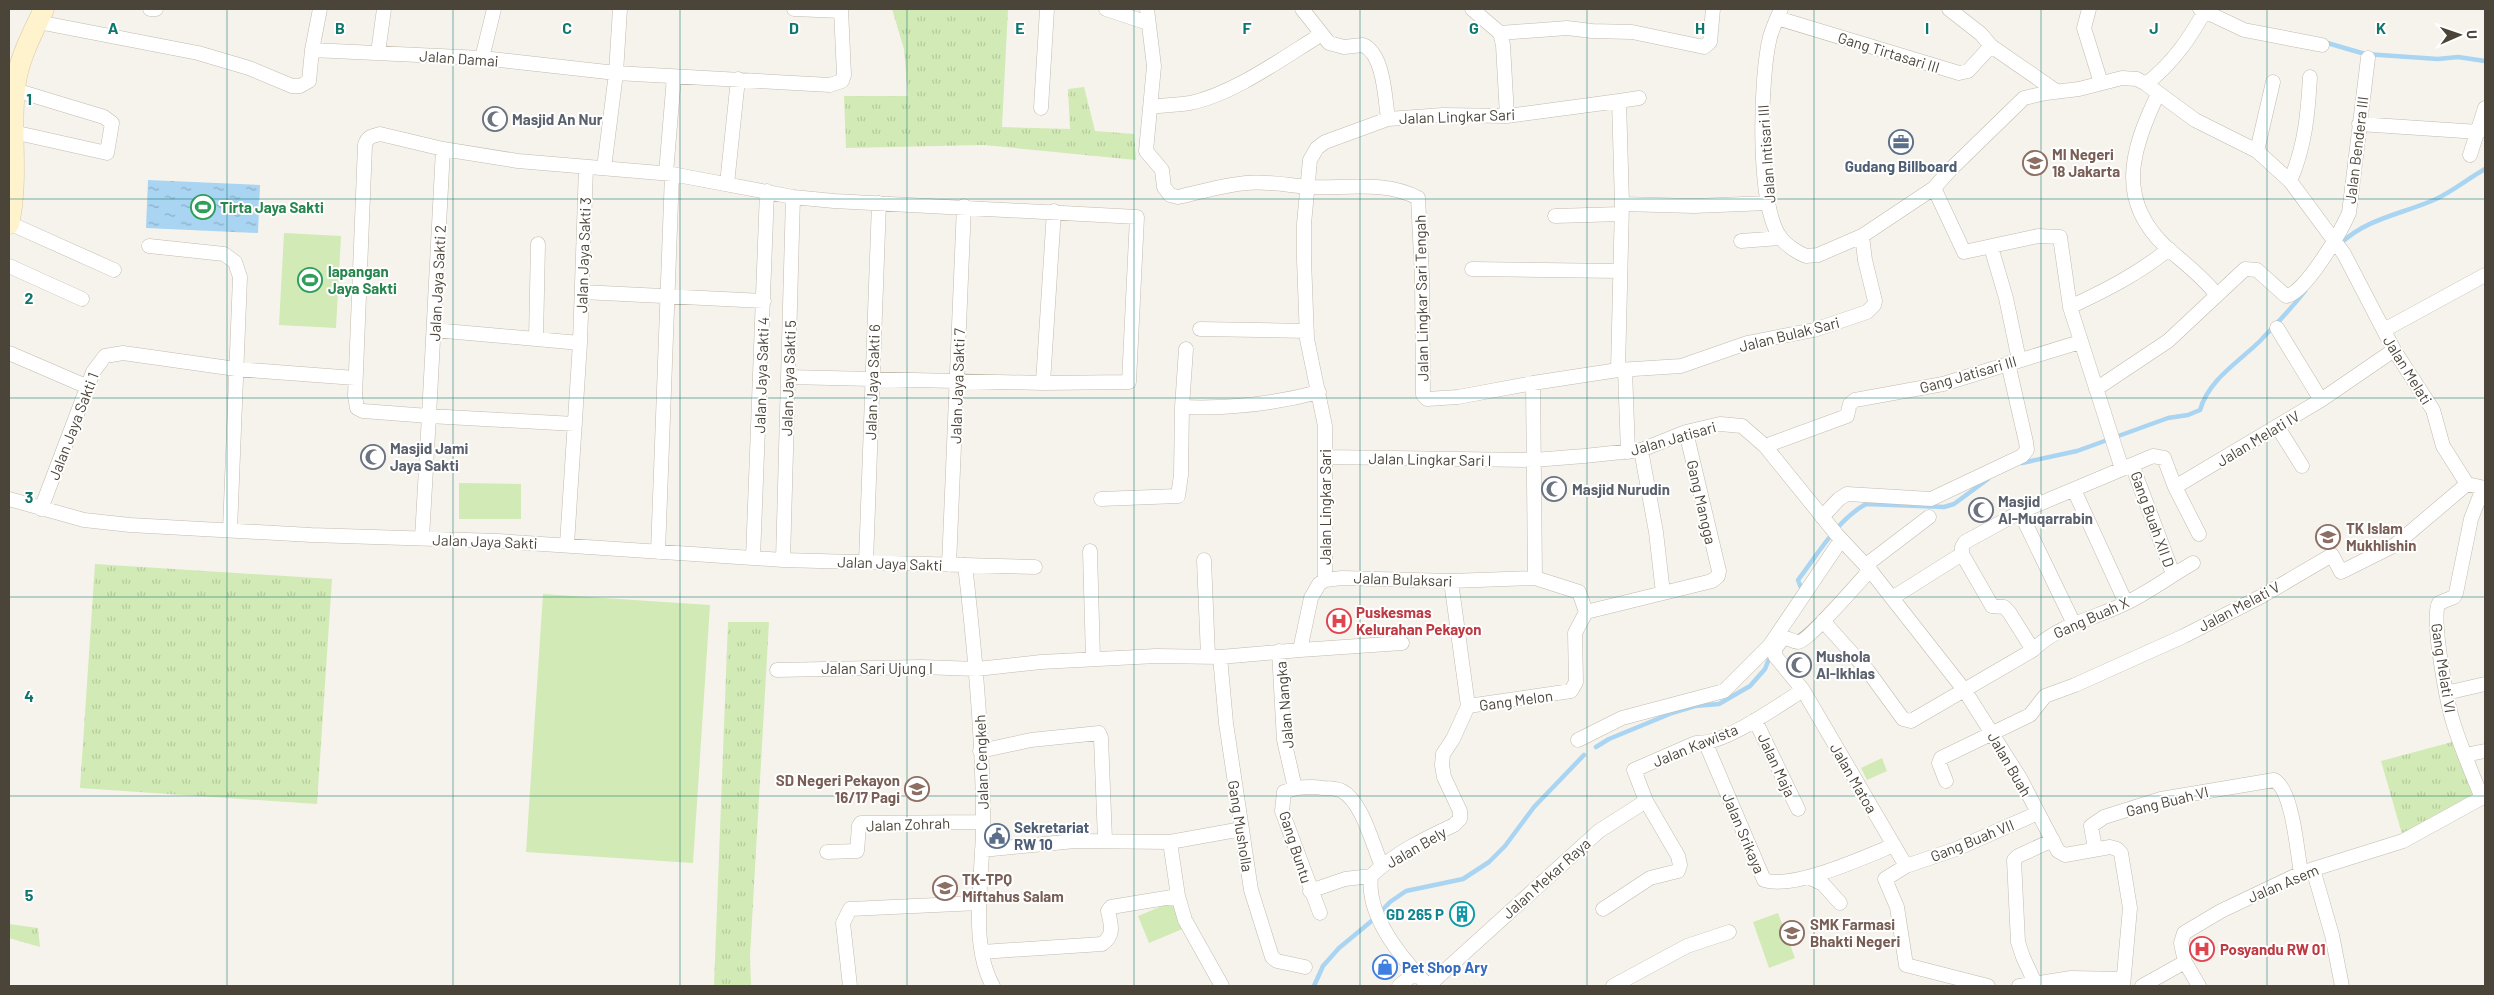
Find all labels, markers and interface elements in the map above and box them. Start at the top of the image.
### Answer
north arrow [2434,10,2484,60]
text: A [108,18,119,37]
text: B [335,18,345,37]
text: C [562,18,572,37]
text: D [789,18,799,37]
text: E [1015,18,1025,37]
text: F [1243,18,1252,37]
text: G [1469,18,1479,37]
text: H [1695,18,1705,37]
text: J [2149,18,2159,37]
text: K [2376,18,2386,37]
street label: Gang Tirtasari III [1836,28,1942,76]
text: U [2464,30,2481,39]
street label: Jalan Damai [419,46,499,70]
text: 1 [26,89,32,108]
street label: Jalan Bendera III [2340,95,2372,205]
street label: Jalan Intisari III [1754,104,1778,204]
street label: Jalan Lingkar Sari [1399,105,1515,127]
mosque icon: Masjid An Nur [482,106,508,132]
place label: Masjid An Nur [512,110,603,128]
office icon: Gudang Billboard [1888,129,1914,155]
place label: MI Negeri 18 Jakarta [2052,145,2120,180]
school or university icon: MI Negeri 18 Jakarta [2022,150,2048,176]
place label: Gudang Billboard [1845,157,1957,175]
sports icon: Tirta Jaya Sakti [190,194,216,220]
street label: Jalan Jaya Sakti 3 [572,197,594,313]
place label: Tirta Jaya Sakti [220,198,324,216]
street label: Jalan Lingkar Sari Tengah [1411,215,1431,381]
street label: Jalan Jaya Sakti 2 [425,224,449,342]
place label: lapangan Jaya Sakti [328,262,397,297]
sports icon: lapangan Jaya Sakti [297,267,323,293]
text: 2 [25,288,34,307]
street label: Jalan Bulak Sari [1737,313,1841,355]
street label: Jalan Jaya Sakti 4 [750,316,772,434]
street label: Jalan Jaya Sakti 5 [777,320,799,436]
street label: Jalan Jaya Sakti 6 [861,324,883,440]
street label: Jalan Jaya Sakti 7 [946,328,968,444]
street label: Jalan Melati [2380,332,2436,408]
street label: Gang Jatisari III [1917,352,2019,396]
street label: Jalan Jaya Sakti 1 [44,370,102,482]
street label: Jalan Melati IV [2213,406,2303,470]
street label: Jalan Jatisari [1628,417,1718,459]
place label: Masjid Jami Jaya Sakti [390,439,468,474]
mosque icon: Masjid Jami Jaya Sakti [360,444,386,470]
street label: Jalan Lingkar Sari [1316,449,1334,565]
street label: Jalan Lingkar Sari I [1368,449,1492,469]
street label: Gang Mangga [1684,458,1720,546]
street label: Gang Buah XII D [2127,469,2179,569]
mosque icon: Masjid Nurudin [1541,476,1567,502]
place label: Masjid Nurudin [1572,480,1670,498]
text: 3 [25,487,33,506]
place label: Masjid Al-Muqarrabin [1998,492,2093,527]
mosque icon: Masjid Al-Muqarrabin [1968,497,1994,523]
place label: TK Islam Mukhlishin [2346,519,2416,554]
school or university icon: TK Islam Mukhlishin [2315,524,2341,550]
street label: Jalan Jaya Sakti [432,530,538,552]
street label: Jalan Jaya Sakti [837,552,943,574]
street label: Jalan Bulaksari [1353,568,1453,590]
street label: Jalan Melati V [2195,577,2283,635]
street label: Gang Buah X [2050,592,2132,642]
place label: Puskesmas Kelurahan Pekayon [1356,603,1482,638]
hospital icon: Puskesmas Kelurahan Pekayon [1326,608,1352,634]
street label: Gang Melati VI [2428,622,2460,714]
place label: Mushola Al-Ikhlas [1816,647,1876,682]
mosque icon: Mushola Al-Ikhlas [1786,652,1812,678]
street label: Jalan Sari Ujung I [821,659,933,677]
street label: Jalan Nangka [1271,661,1297,749]
text: 4 [24,686,34,705]
street label: Gang Melon [1478,686,1554,714]
street label: Jalan Cengkeh [970,714,992,810]
street label: Jalan Kawista [1650,720,1740,770]
street label: Jalan Buah [1984,729,2036,799]
street label: Jalan Maja [1754,730,1800,800]
street label: Jalan Matoa [1827,740,1881,816]
place label: SD Negeri Pekayon 16/17 Pagi [776,771,900,806]
school or university icon: SD Negeri Pekayon 16/17 Pagi [904,776,930,802]
street label: Gang Musholla [1225,779,1257,873]
street label: Gang Buah VI [2124,782,2210,820]
street label: Jalan Srikaya [1719,790,1769,876]
street label: Gang Buntu [1276,809,1316,885]
street label: Jalan Zohrah [866,814,950,834]
street label: Gang Buah VII [1928,815,2016,865]
place label: Sekretariat RW 10 [1014,818,1090,853]
public building icon: Sekretariat RW 10 [984,823,1010,849]
street label: Jalan Bely [1383,823,1449,871]
street label: Jalan Mekar Raya [1498,834,1594,922]
street label: Jalan Asem [2245,860,2321,906]
place label: TK-TPQ Miftahus Salam [962,870,1064,905]
school or university icon: TK-TPQ Miftahus Salam [932,875,958,901]
text: 5 [25,885,34,904]
building icon: GD 265 P [1449,901,1475,927]
place label: GD 265 P [1386,905,1444,923]
place label: SMK Farmasi Bhakti Negeri [1810,915,1900,950]
school or university icon: SMK Farmasi Bhakti Negeri [1779,920,1805,946]
hospital icon: Posyandu RW 01 [2189,936,2215,962]
place label: Posyandu RW 01 [2220,940,2326,958]
shop icon: Pet Shop Ary [1372,954,1398,980]
place label: Pet Shop Ary [1402,958,1488,976]

